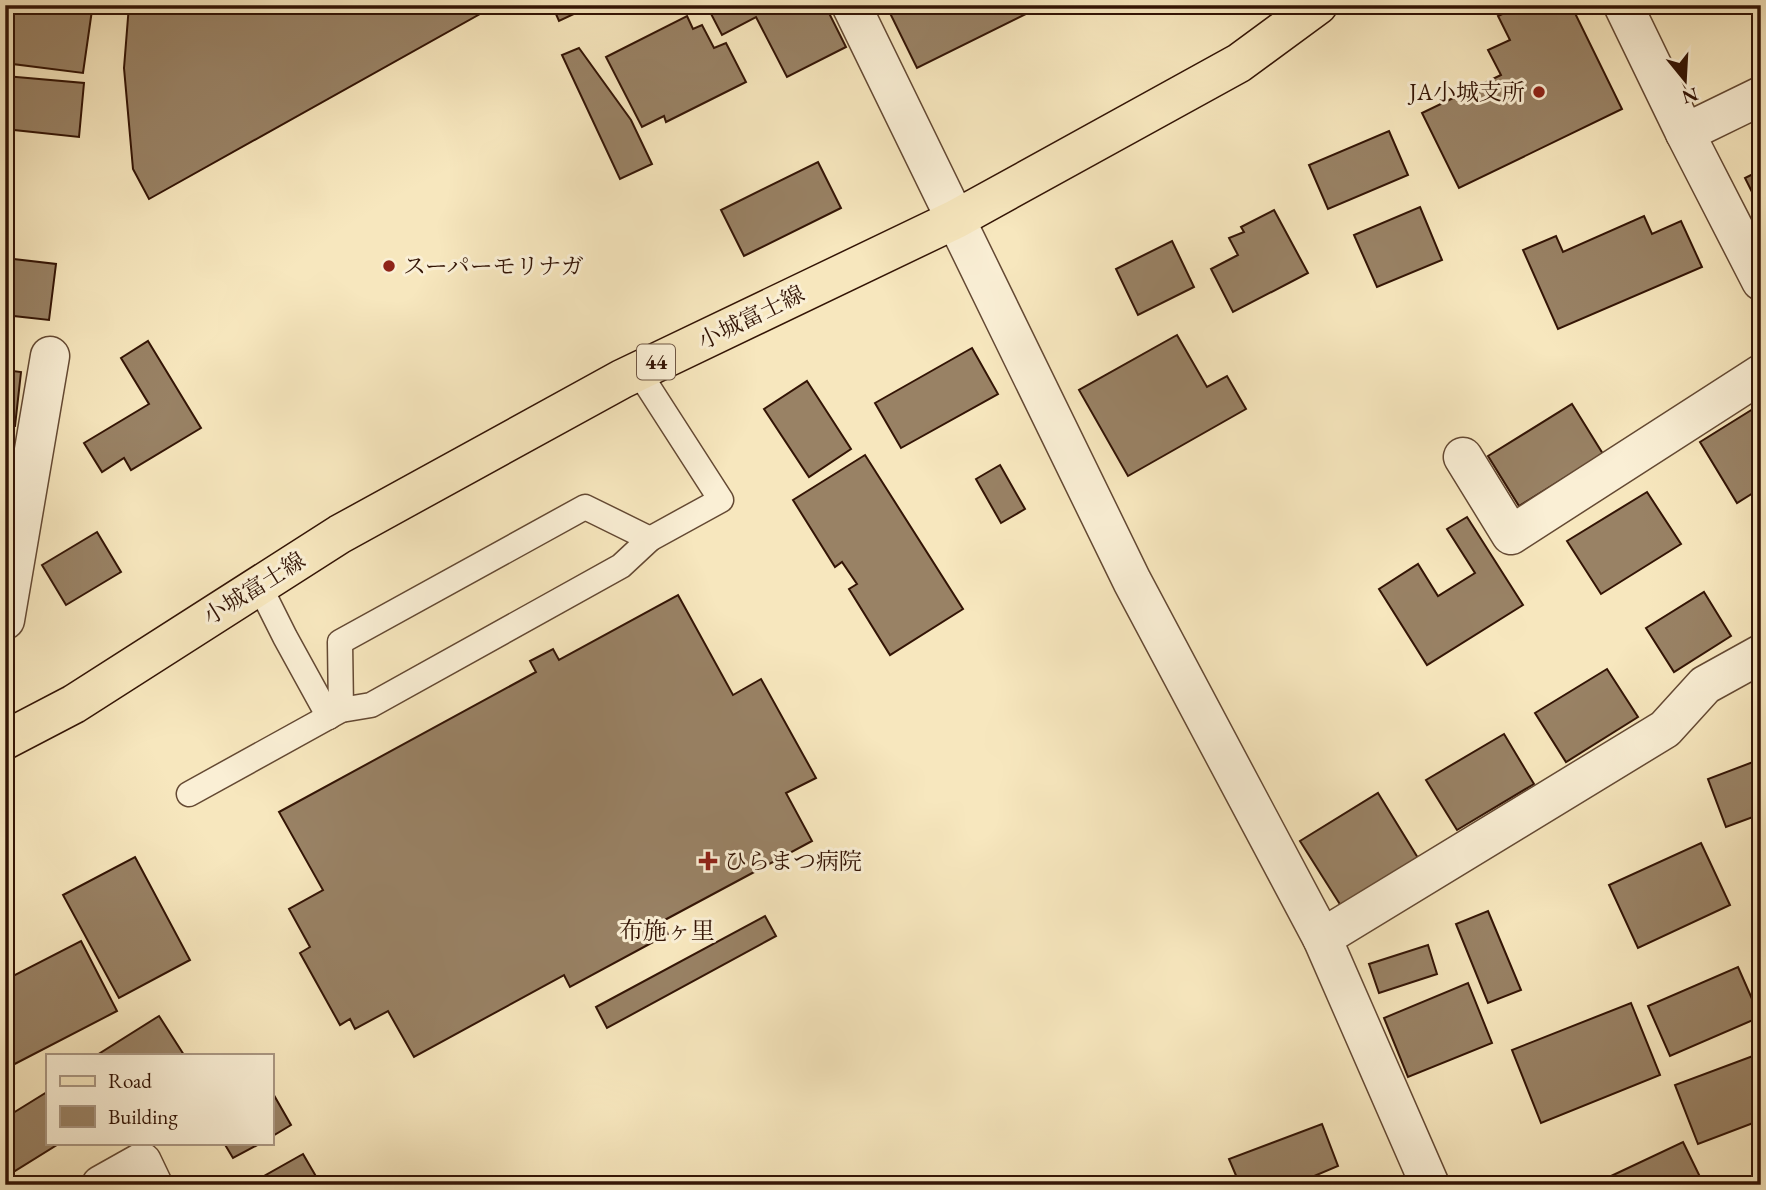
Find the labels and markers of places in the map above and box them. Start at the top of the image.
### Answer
place label: JA小城支所 [1407,77,1525,107]
marker: JA小城支所 [1531,84,1547,100]
place label: スーパーモリナガ [403,251,584,281]
marker: スーパーモリナガ [381,258,397,274]
place label: ひらまつ病院 [724,846,862,876]
marker: ひらまつ病院 [698,851,718,871]

